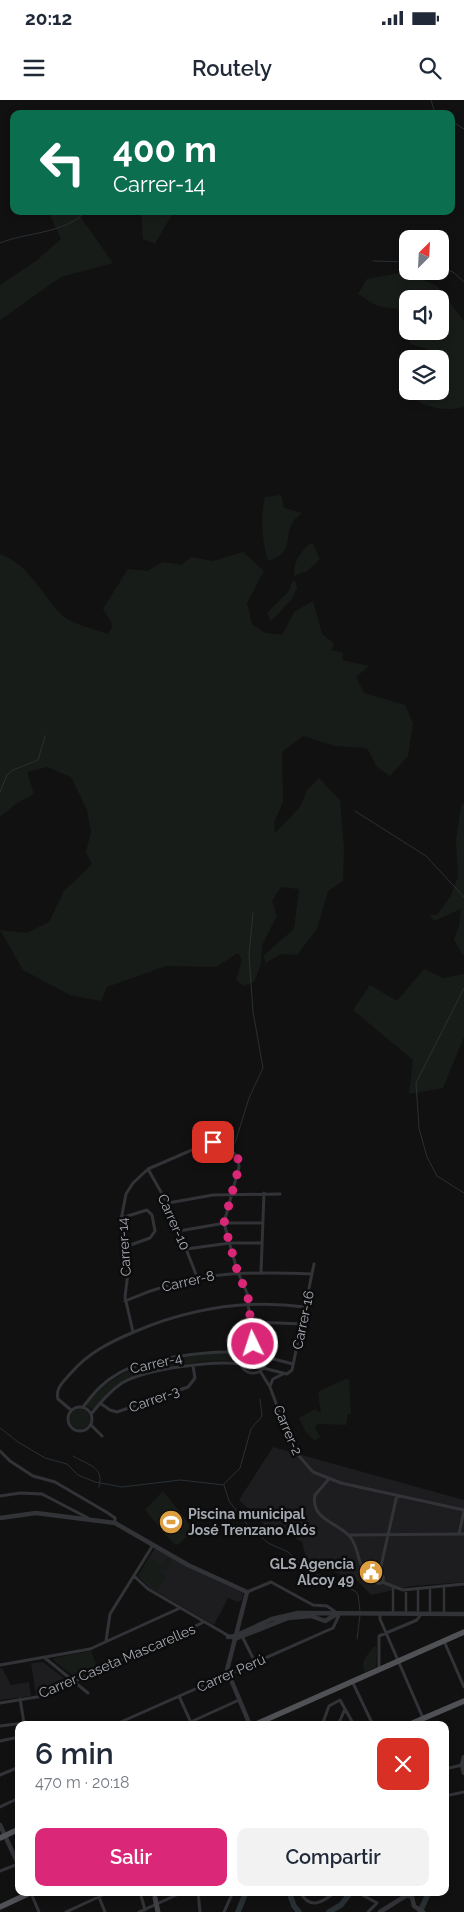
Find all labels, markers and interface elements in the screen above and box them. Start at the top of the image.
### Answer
text: 20:12 [25,7,72,29]
icon: menu [20,54,48,82]
icon: search [416,54,444,82]
text: Routely [192,55,272,81]
text: 400 m [113,129,217,170]
icon: left [30,130,95,195]
text: Carrer-14 [113,171,206,197]
north arrow [399,230,449,280]
map controls [399,230,449,400]
button: sound [399,290,449,340]
button: layers [399,350,449,400]
pin [192,1121,234,1163]
icon: arrive [199,1128,227,1156]
street label: Carrer-10 [155,1191,193,1253]
street label: Carrer-14 [114,1217,134,1277]
street label: Carrer-8 [160,1267,216,1295]
street label: Carrer-16 [289,1289,317,1351]
position arrow [226,1317,278,1369]
street label: Carrer-4 [128,1349,184,1377]
street label: Carrer-3 [127,1383,181,1415]
street label: Carrer-2 [270,1403,306,1457]
place label: Piscina municipal José Trenzano Alós [188,1506,316,1538]
sports icon: Piscina municipal José Trenzano Alós [158,1509,184,1535]
place label: GLS Agencia Alcoy 49 [270,1556,354,1588]
public building icon: GLS Agencia Alcoy 49 [358,1559,384,1585]
street label: Carrer Caseta Mascarelles [36,1621,198,1701]
street label: Carrer Perú [194,1651,268,1695]
text: 6 min [35,1736,114,1771]
button: close [377,1738,429,1790]
text: 470 m · 20:18 [35,1773,129,1792]
button: Salir [35,1828,227,1886]
button: Compartir [237,1828,429,1886]

